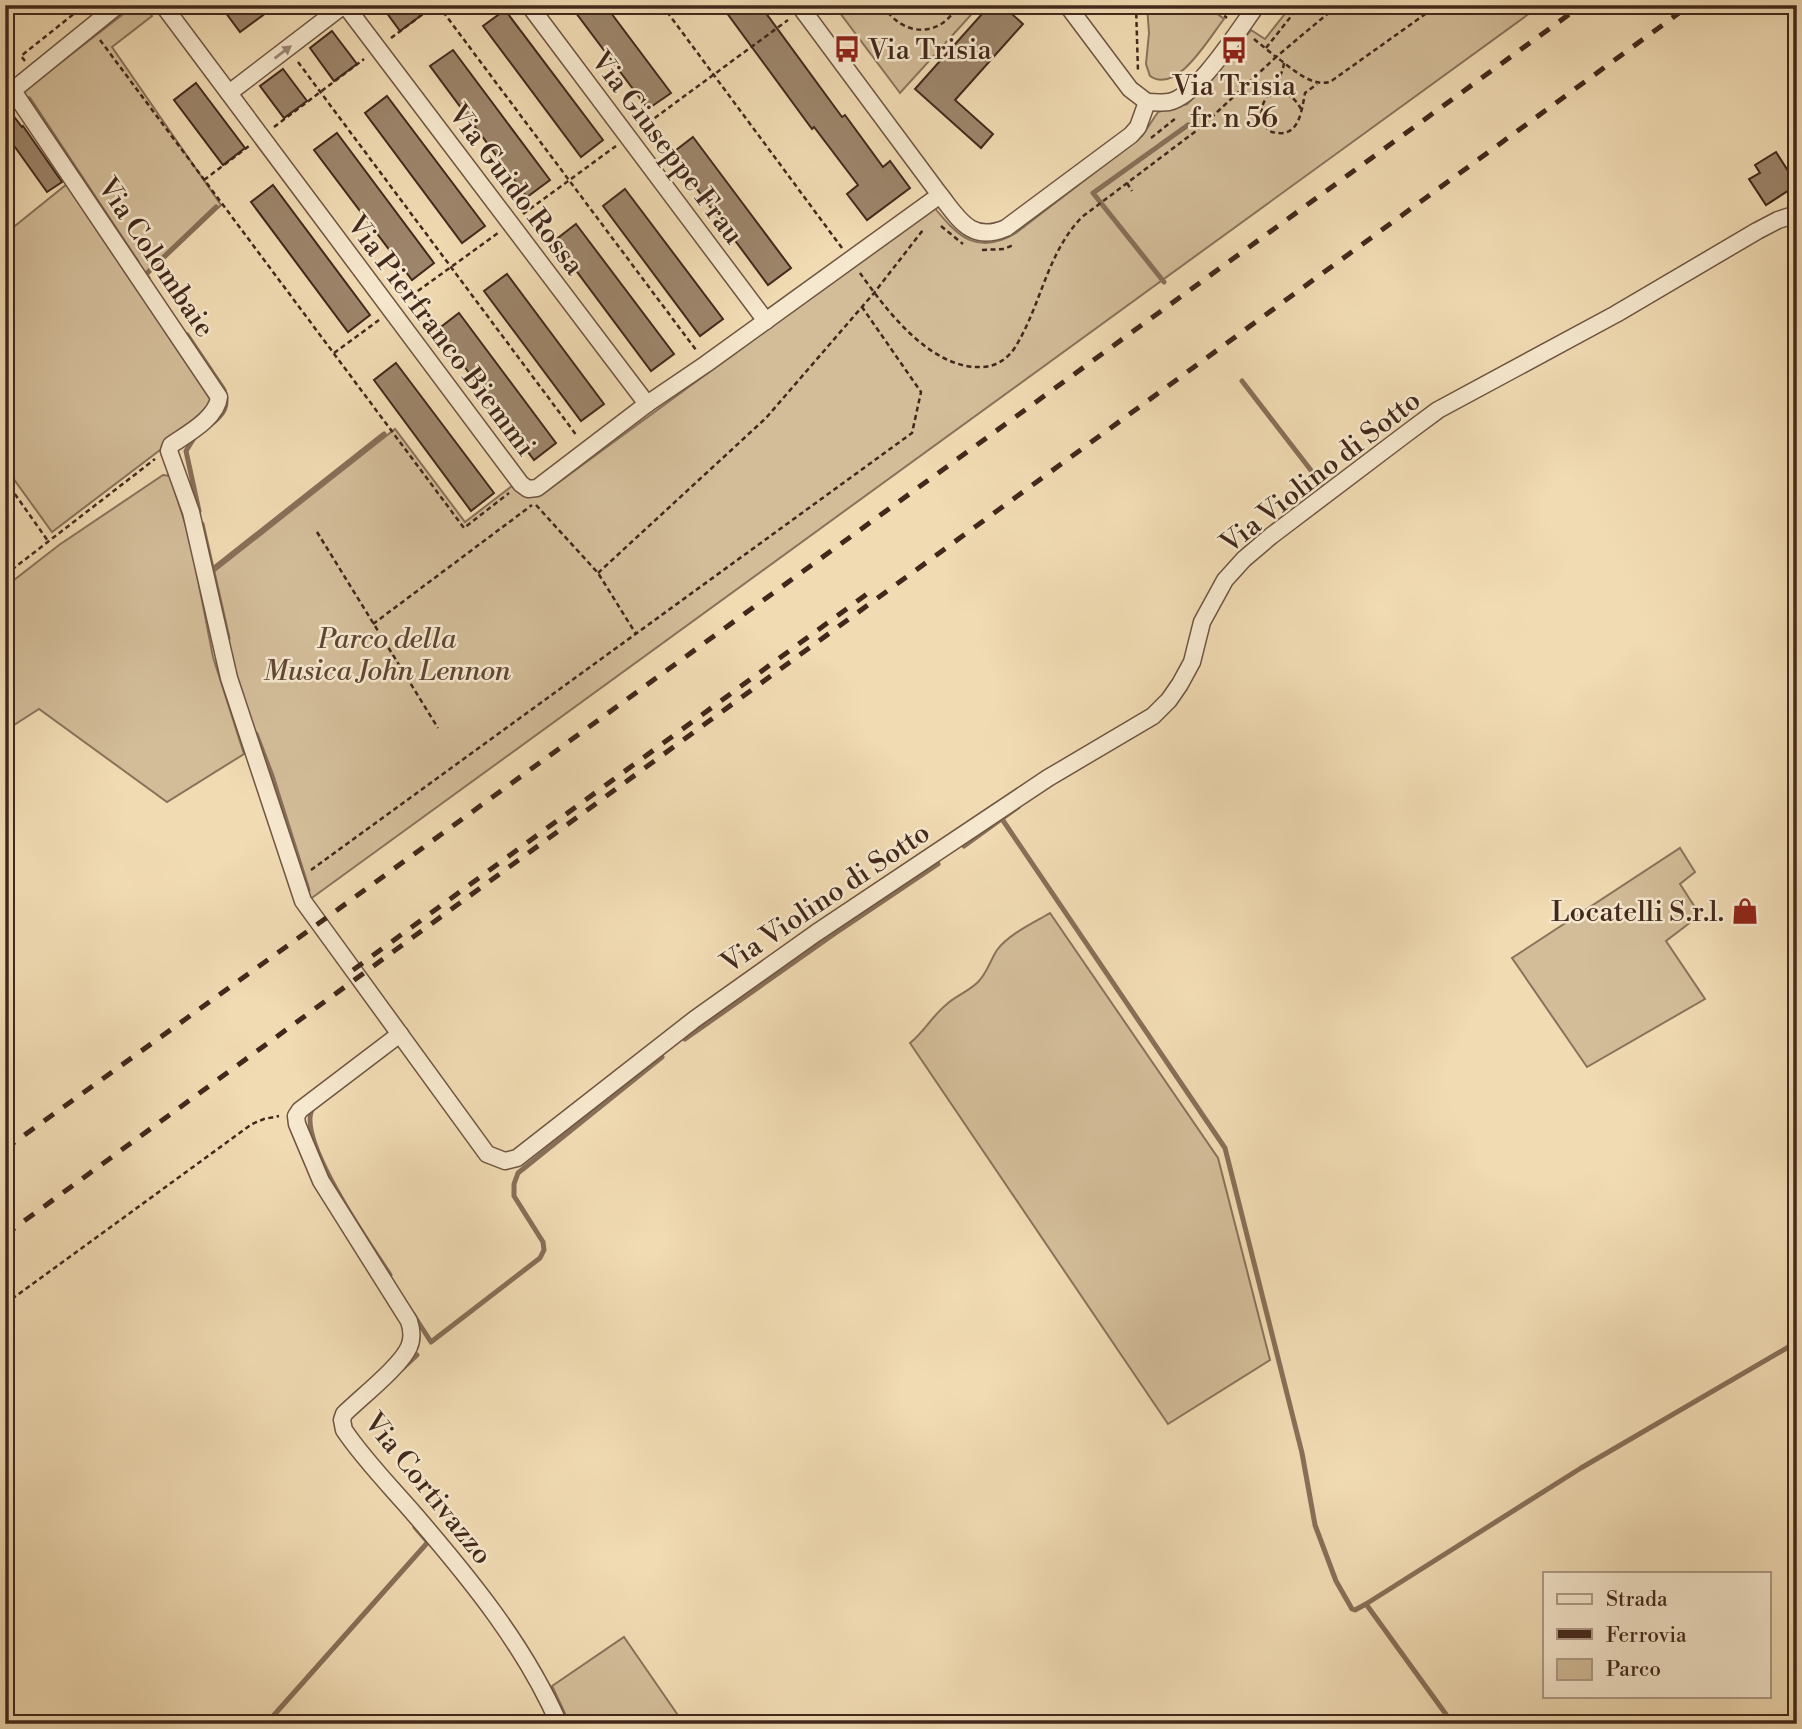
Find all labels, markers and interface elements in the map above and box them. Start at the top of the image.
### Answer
place label: Via Trisia [867,33,993,68]
bus stop icon: Via Trisia [832,34,862,64]
bus stop icon: Via Trisia fr. n 56 [1219,35,1249,65]
street label: Via Giuseppe Frau [582,44,751,251]
one-way arrow [274,45,292,59]
place label: Via Trisia fr. n 56 [1171,69,1297,136]
street label: Via Guido Rossa [440,97,592,283]
street label: Via Colombaie [89,171,222,344]
street label: Via Pierfranco Biemmi [338,208,543,463]
street label: Via Violino di Sotto [1213,383,1428,562]
park label: Parco della Musica John Lennon [263,622,511,689]
street label: Via Violino di Sotto [714,815,937,982]
place label: Locatelli S.r.l. [1551,895,1724,930]
shop icon: Locatelli S.r.l. [1730,896,1760,926]
street label: Via Cortivazzo [355,1405,500,1572]
legend [1543,1572,1770,1698]
text: Strada [1606,1587,1668,1613]
text: Ferrovia [1606,1623,1687,1649]
text: Parco [1606,1657,1661,1683]

